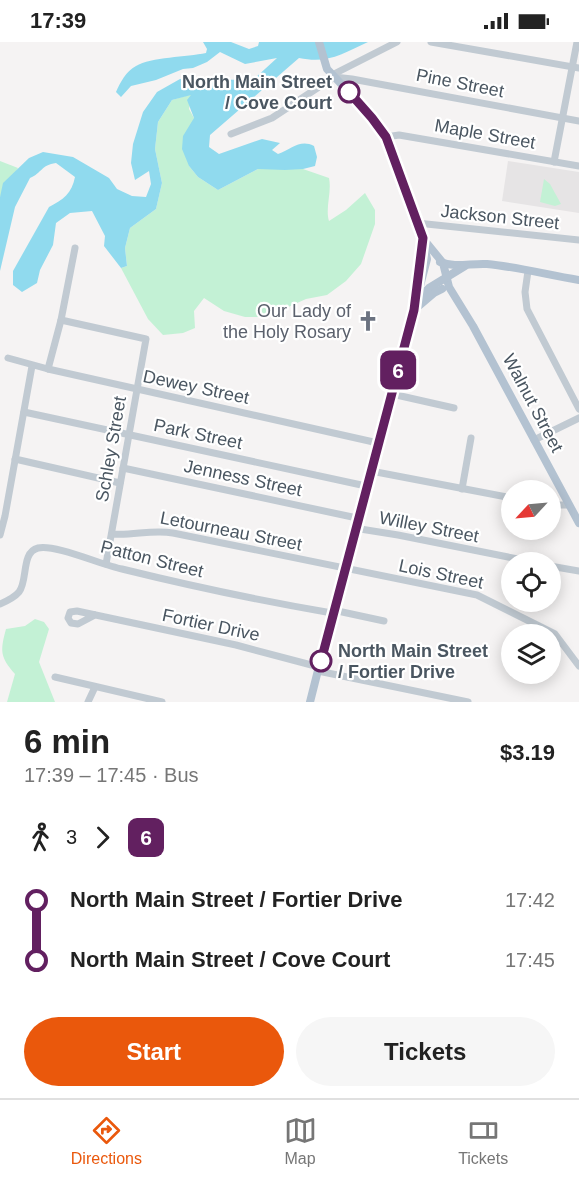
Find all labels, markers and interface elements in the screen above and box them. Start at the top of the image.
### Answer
text: 17:39 [30,8,86,33]
street label: Pine Street [414,65,506,101]
place label: North Main Street / Cove Court [182,72,332,113]
marker: North Main Street / Cove Court [338,81,360,103]
street label: Maple Street [433,115,537,153]
street label: Jackson Street [440,201,560,233]
place label: Our Lady of the Holy Rosary [223,301,352,342]
church icon: Our Lady of the Holy Rosary [356,309,380,333]
line badge: 6 [378,350,418,390]
street label: Walnut Street [499,350,567,456]
text: 6 [392,359,404,382]
street label: Dewey Street [141,366,251,408]
street label: Schley Street [92,395,130,503]
street label: Park Street [152,415,244,453]
street label: Jenness Street [182,456,304,500]
north arrow [501,480,561,540]
map controls [501,480,561,684]
street label: Letourneau Street [158,507,304,555]
street label: Willey Street [378,508,480,546]
street label: Patton Street [99,537,205,581]
button: locate [501,552,561,612]
street label: Lois Street [397,555,485,593]
street label: Fortier Drive [160,605,262,645]
button: layers [501,624,561,684]
place label: North Main Street / Fortier Drive [338,641,488,682]
marker: North Main Street / Fortier Drive [310,650,332,672]
text: 6 min [24,723,110,760]
text: $3.19 [500,740,555,765]
text: 17:39 – 17:45 · Bus [24,764,199,786]
icon: walk [24,821,57,854]
icon: forward [86,821,119,854]
text: 3 [66,826,77,848]
text: 6 [140,826,152,849]
text: North Main Street / Fortier Drive [70,887,403,912]
text: 17:42 [505,889,555,911]
text: North Main Street / Cove Court [70,947,390,972]
text: 17:45 [505,949,555,971]
button: Start [24,1017,284,1086]
button: Tickets [296,1017,555,1086]
tab: Directions [71,1114,142,1168]
tab: Map [284,1114,317,1168]
tab: Tickets [458,1114,508,1168]

